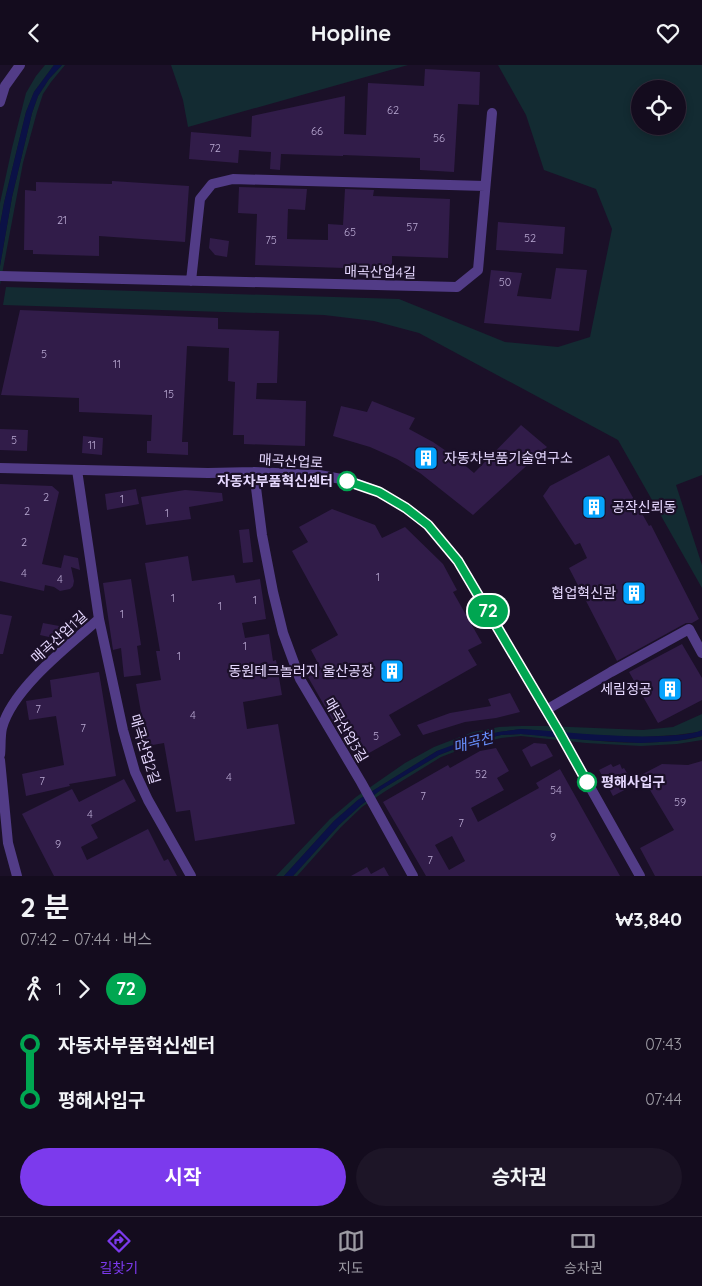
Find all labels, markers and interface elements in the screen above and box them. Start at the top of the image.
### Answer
icon: back [20,19,48,47]
text: Hopline [311,19,391,47]
icon: heart [654,19,682,47]
map controls [631,80,686,135]
button: locate [631,80,686,135]
house number: 62 [387,103,399,117]
house number: 66 [311,124,323,138]
house number: 56 [433,131,445,145]
house number: 72 [209,141,221,155]
house number: 21 [57,213,67,227]
house number: 57 [406,220,418,234]
house number: 65 [344,225,356,239]
house number: 52 [524,231,536,245]
house number: 75 [265,233,277,247]
street label: 매곡산업4길 [344,262,416,282]
house number: 50 [499,275,511,289]
house number: 5 [41,347,47,361]
house number: 11 [113,357,121,371]
house number: 15 [164,387,174,401]
house number: 5 [11,433,17,447]
house number: 11 [88,438,96,452]
building icon: 자동차부품기술연구소 [413,445,439,471]
place label: 자동차부품기술연구소 [444,449,573,467]
street label: 매곡산업로 [258,450,324,472]
marker: 자동차부품혁신센터 [337,471,357,491]
place label: 자동차부품혁신센터 [217,472,333,490]
house number: 2 [43,490,49,504]
house number: 1 [120,492,124,506]
building icon: 공작신뢰동 [581,494,607,520]
place label: 공작신뢰동 [612,498,677,516]
house number: 2 [24,504,30,518]
house number: 1 [165,506,169,520]
house number: 2 [21,535,27,549]
house number: 4 [21,566,27,580]
house number: 1 [376,570,380,584]
house number: 4 [57,572,63,586]
building icon: 협업혁신관 [621,580,647,606]
place label: 협업혁신관 [552,584,616,602]
house number: 1 [171,591,175,605]
house number: 1 [253,593,257,607]
line badge: 72 [466,595,510,627]
house number: 1 [218,599,222,613]
text: 72 [478,599,498,622]
street label: 매곡산업1길 [27,607,91,667]
house number: 1 [120,607,124,621]
house number: 1 [243,639,247,653]
house number: 1 [177,649,181,663]
building icon: 동원테크놀러지 울산공장 [379,658,405,684]
place label: 동원테크놀러지 울산공장 [228,662,374,680]
building icon: 세림정공 [657,676,683,702]
place label: 세림정공 [600,680,652,698]
street label: 매곡산업3길 [320,694,372,766]
house number: 7 [35,702,41,716]
house number: 4 [190,708,196,722]
street label: 매곡산업2길 [126,712,164,786]
house number: 7 [80,721,86,735]
water label: 매곡천 [451,727,498,757]
house number: 5 [373,729,379,743]
house number: 52 [475,767,487,781]
house number: 4 [226,770,232,784]
marker: 평해사입구 [577,772,597,792]
place label: 평해사입구 [601,773,666,791]
house number: 7 [39,774,45,788]
house number: 54 [550,783,562,797]
house number: 7 [420,789,426,803]
house number: 59 [674,795,686,809]
house number: 4 [87,807,93,821]
house number: 7 [458,816,464,830]
house number: 9 [550,830,556,844]
house number: 9 [55,837,61,851]
house number: 7 [427,853,433,867]
text: 2 분 [20,889,70,924]
text: ₩3,840 [615,907,682,931]
text: 07:42 – 07:44 · 버스 [20,929,152,949]
icon: walk [20,975,48,1003]
icon: forward [70,975,98,1003]
text: 72 [116,977,136,1000]
text: 1 [56,979,62,999]
text: 자동차부품혁신센터 [58,1033,215,1057]
text: 07:43 [645,1034,682,1054]
text: 평해사입구 [58,1088,145,1112]
text: 07:44 [645,1089,682,1109]
button: 시작 [20,1148,346,1206]
button: 승차권 [356,1148,682,1206]
tab: 길찾기 [99,1227,138,1277]
tab: 지도 [337,1227,365,1277]
tab: 승차권 [564,1227,603,1277]

